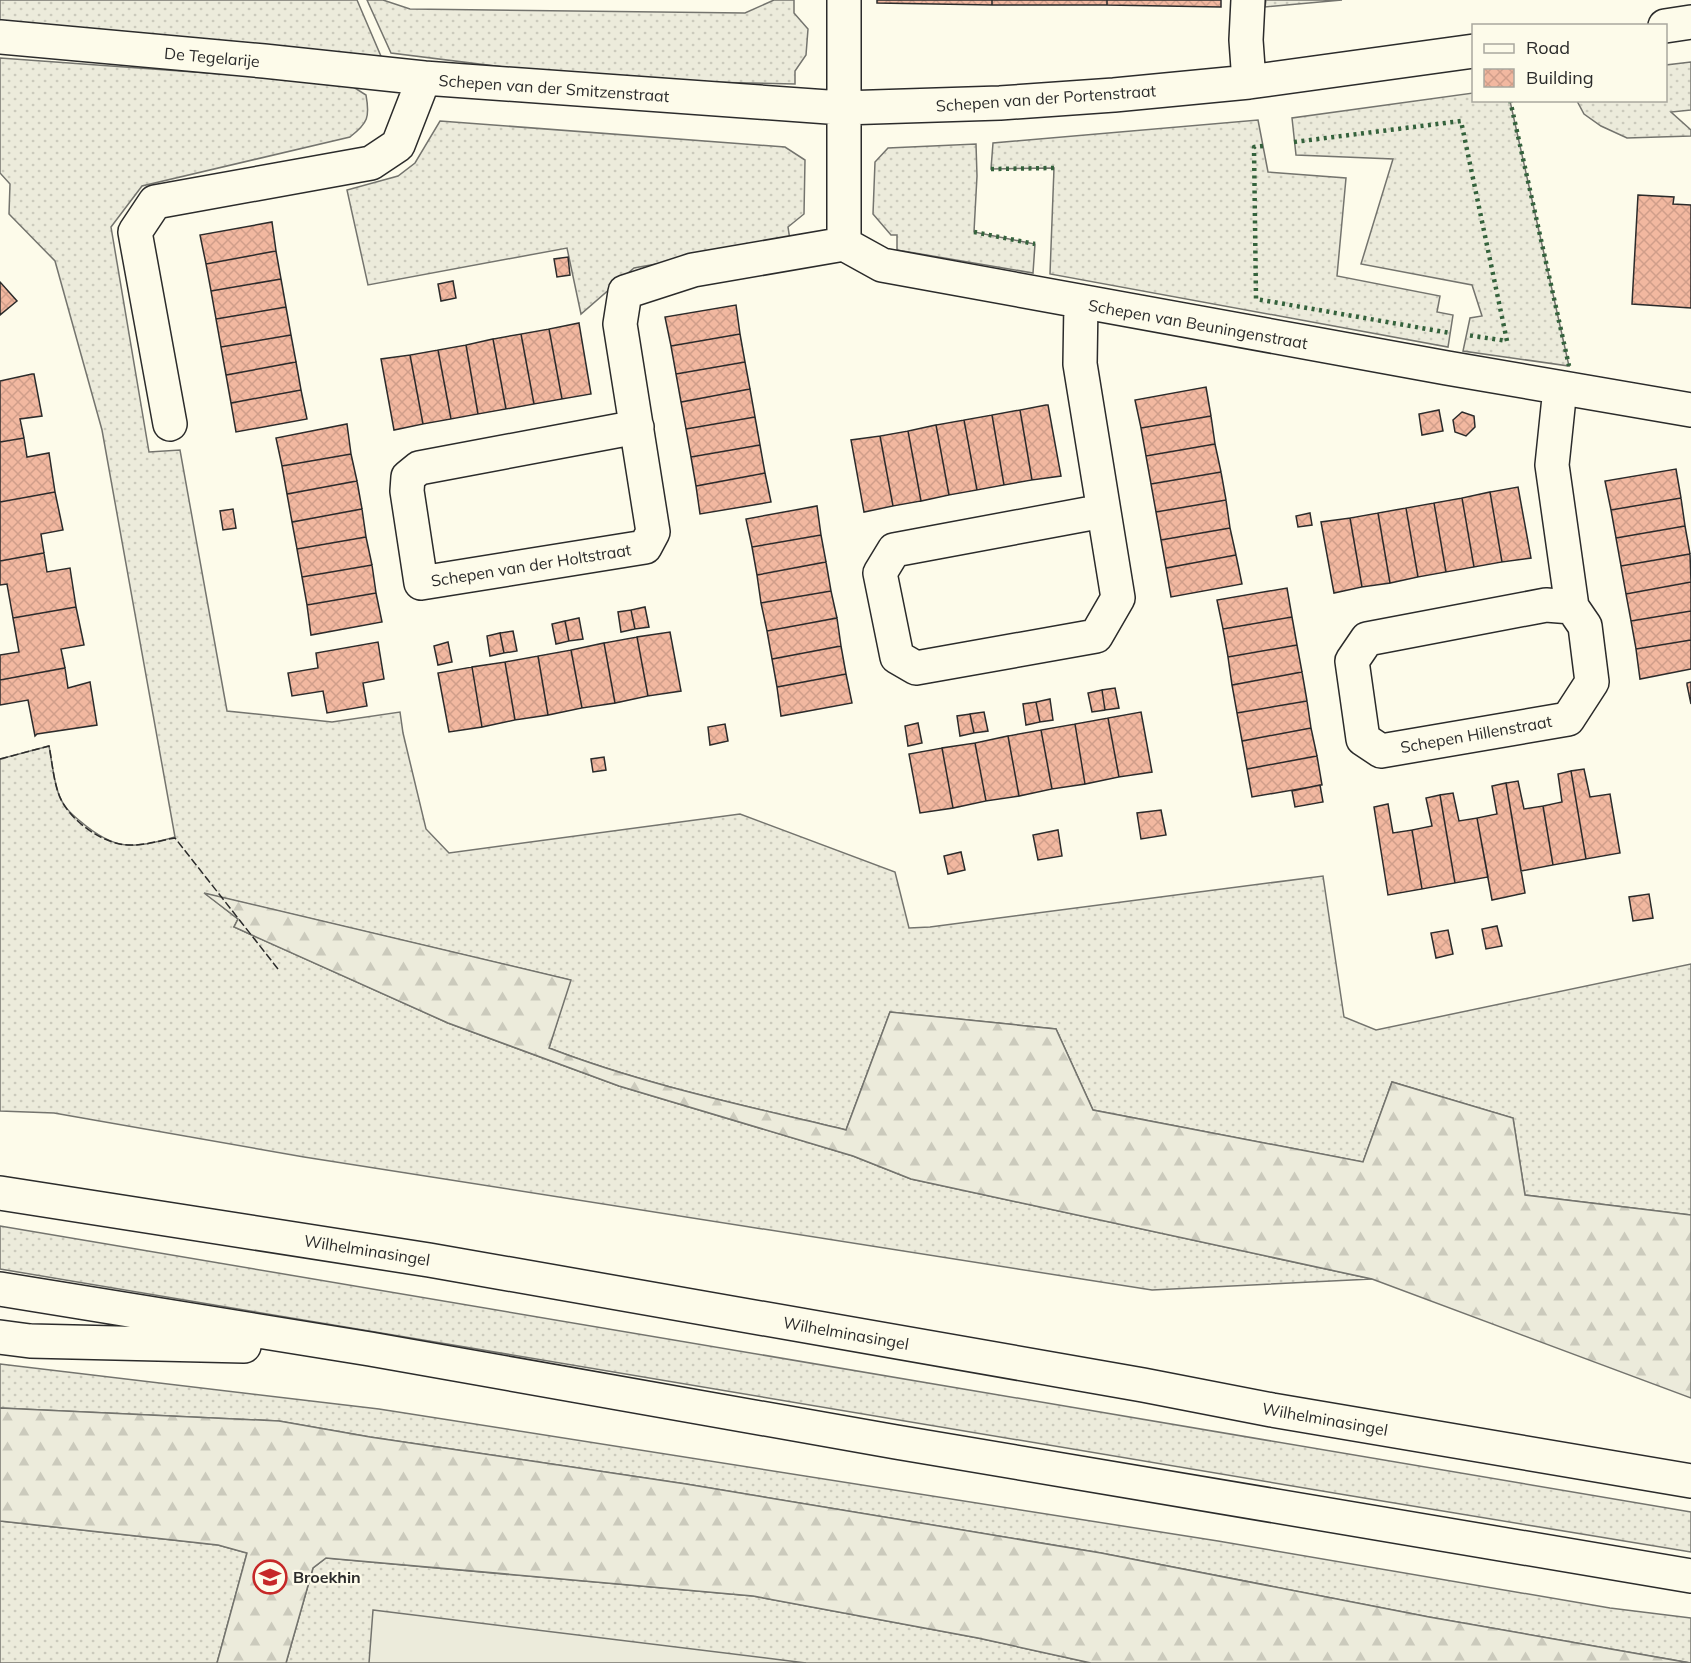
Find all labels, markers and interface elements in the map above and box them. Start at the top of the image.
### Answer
legend [1472,24,1667,102]
text: Road [1526,36,1570,59]
street label: De Tegelarije [163,43,261,71]
text: Building [1526,66,1594,89]
street label: Schepen van der Smitzenstraat [438,70,670,106]
street label: Schepen van der Portenstraat [935,80,1157,116]
street label: Schepen van Beuningenstraat [1087,295,1310,353]
street label: Schepen van der Holtstraat [429,539,633,591]
street label: Schepen Hillenstraat [1399,711,1554,757]
street label: Wilhelminasingel [303,1230,431,1270]
street label: Wilhelminasingel [782,1312,910,1354]
street label: Wilhelminasingel [1261,1398,1389,1440]
school or university icon: Broekhin [252,1559,288,1595]
place label: Broekhin [293,1567,361,1587]

